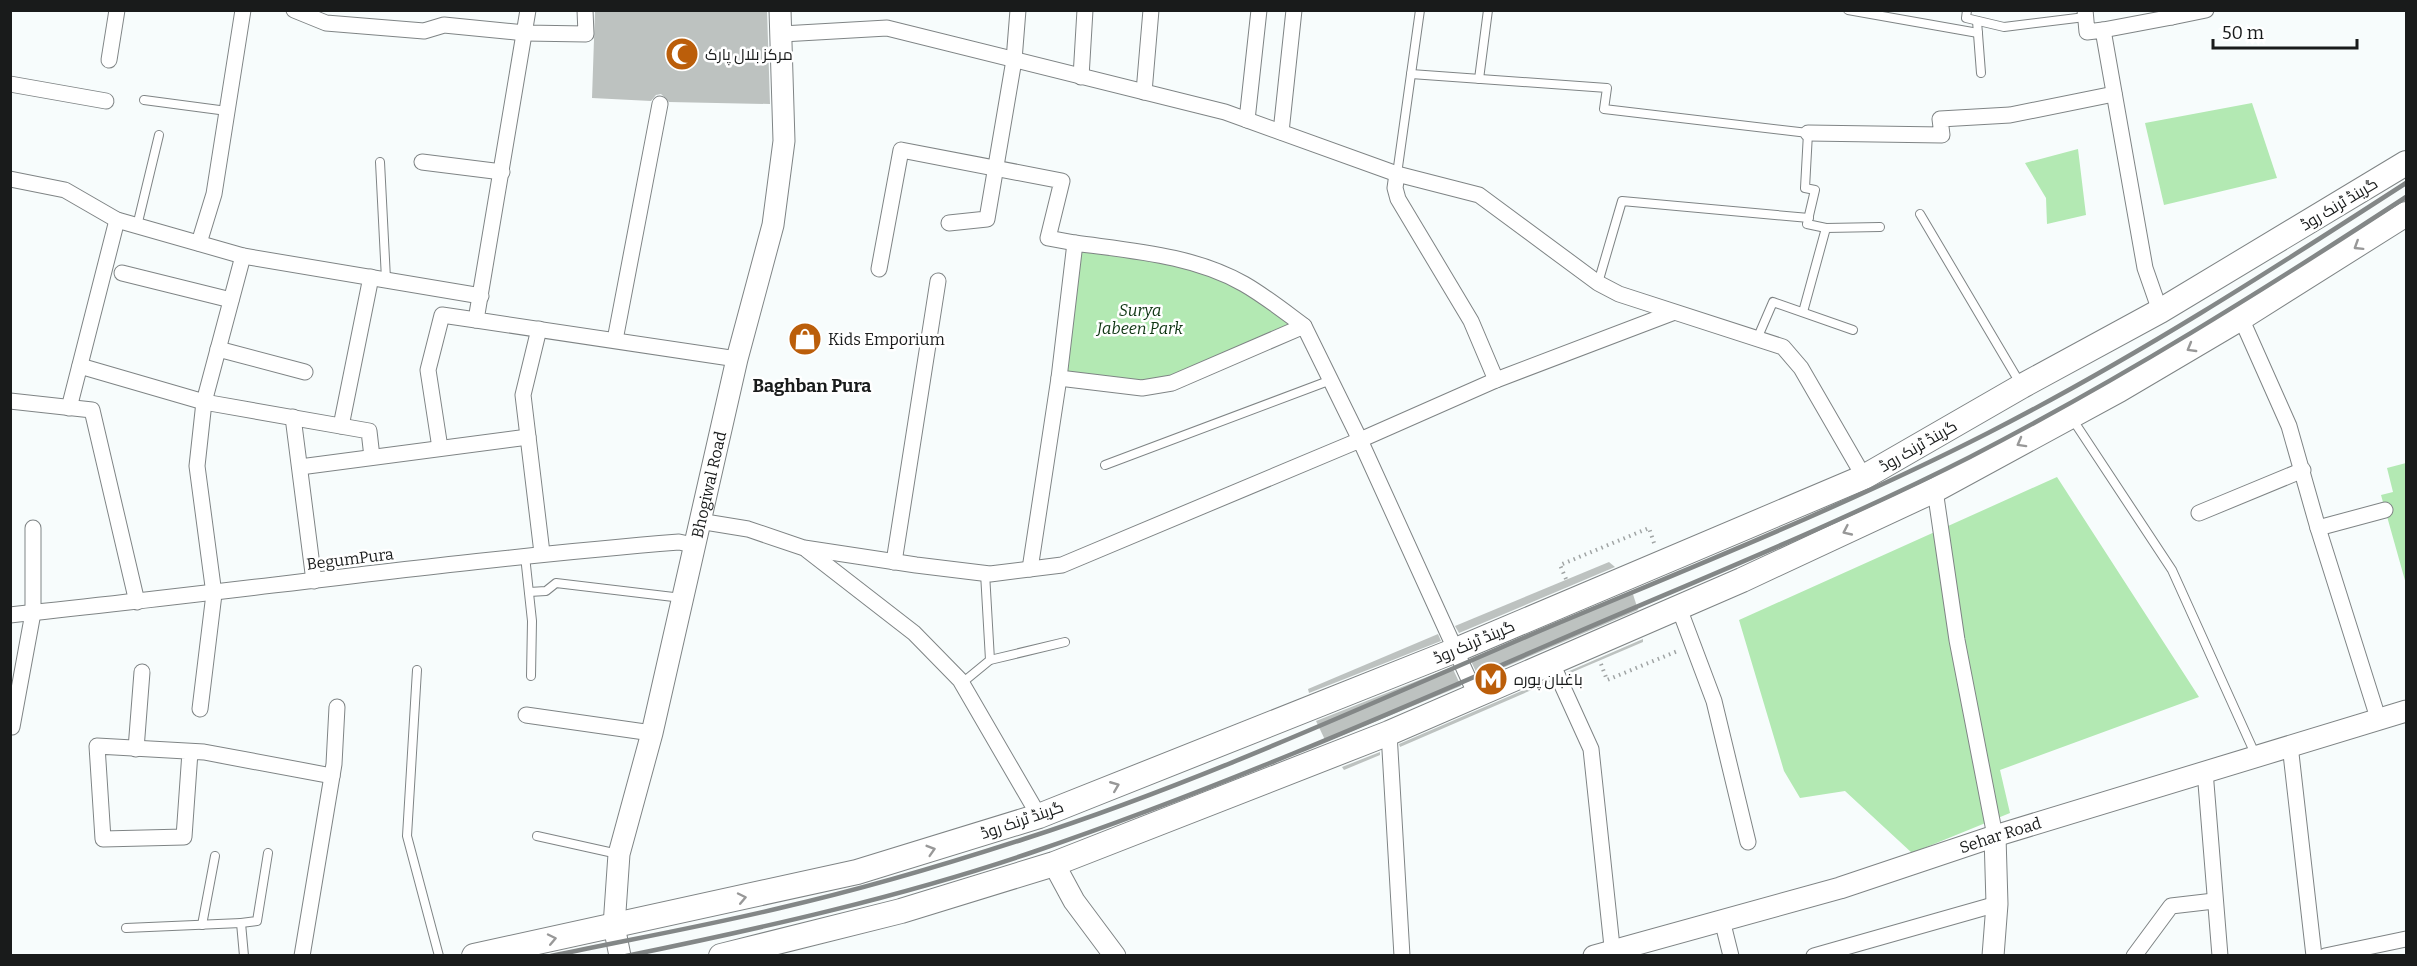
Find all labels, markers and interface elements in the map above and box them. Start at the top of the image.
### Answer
scale bar [2213,12,2357,50]
text: 50 m [2222,22,2264,44]
mosque icon: مرکز بلال پارک [664,36,700,72]
place label: مرکز بلال پارک [705,45,793,66]
street label: گرینڈ ٹرنک روڈ [2297,174,2381,234]
one-way arrow [2354,239,2364,251]
park label: Surya Jabeen Park [1095,301,1183,338]
shop icon: Kids Emporium [787,321,823,357]
place label: Kids Emporium [828,330,945,349]
one-way arrow [2187,340,2197,352]
district label: Baghban Pura [753,375,871,397]
street label: گرینڈ ٹرنک روڈ [1876,416,1960,476]
street label: Bhogiwal Road [687,429,730,540]
one-way arrow [2017,436,2027,447]
one-way arrow [1843,524,1854,536]
street label: BegumPura [305,544,395,574]
street label: گرینڈ ٹرنک روڈ [1430,616,1518,668]
metro station icon: باغبان پورہ [1473,661,1509,697]
place label: باغبان پورہ [1514,670,1583,691]
one-way arrow [1109,781,1120,793]
street label: گرینڈ ٹرنک روڈ [978,797,1066,843]
street label: Sehar Road [1957,813,2044,857]
one-way arrow [925,844,936,857]
one-way arrow [737,892,747,905]
one-way arrow [546,933,556,946]

